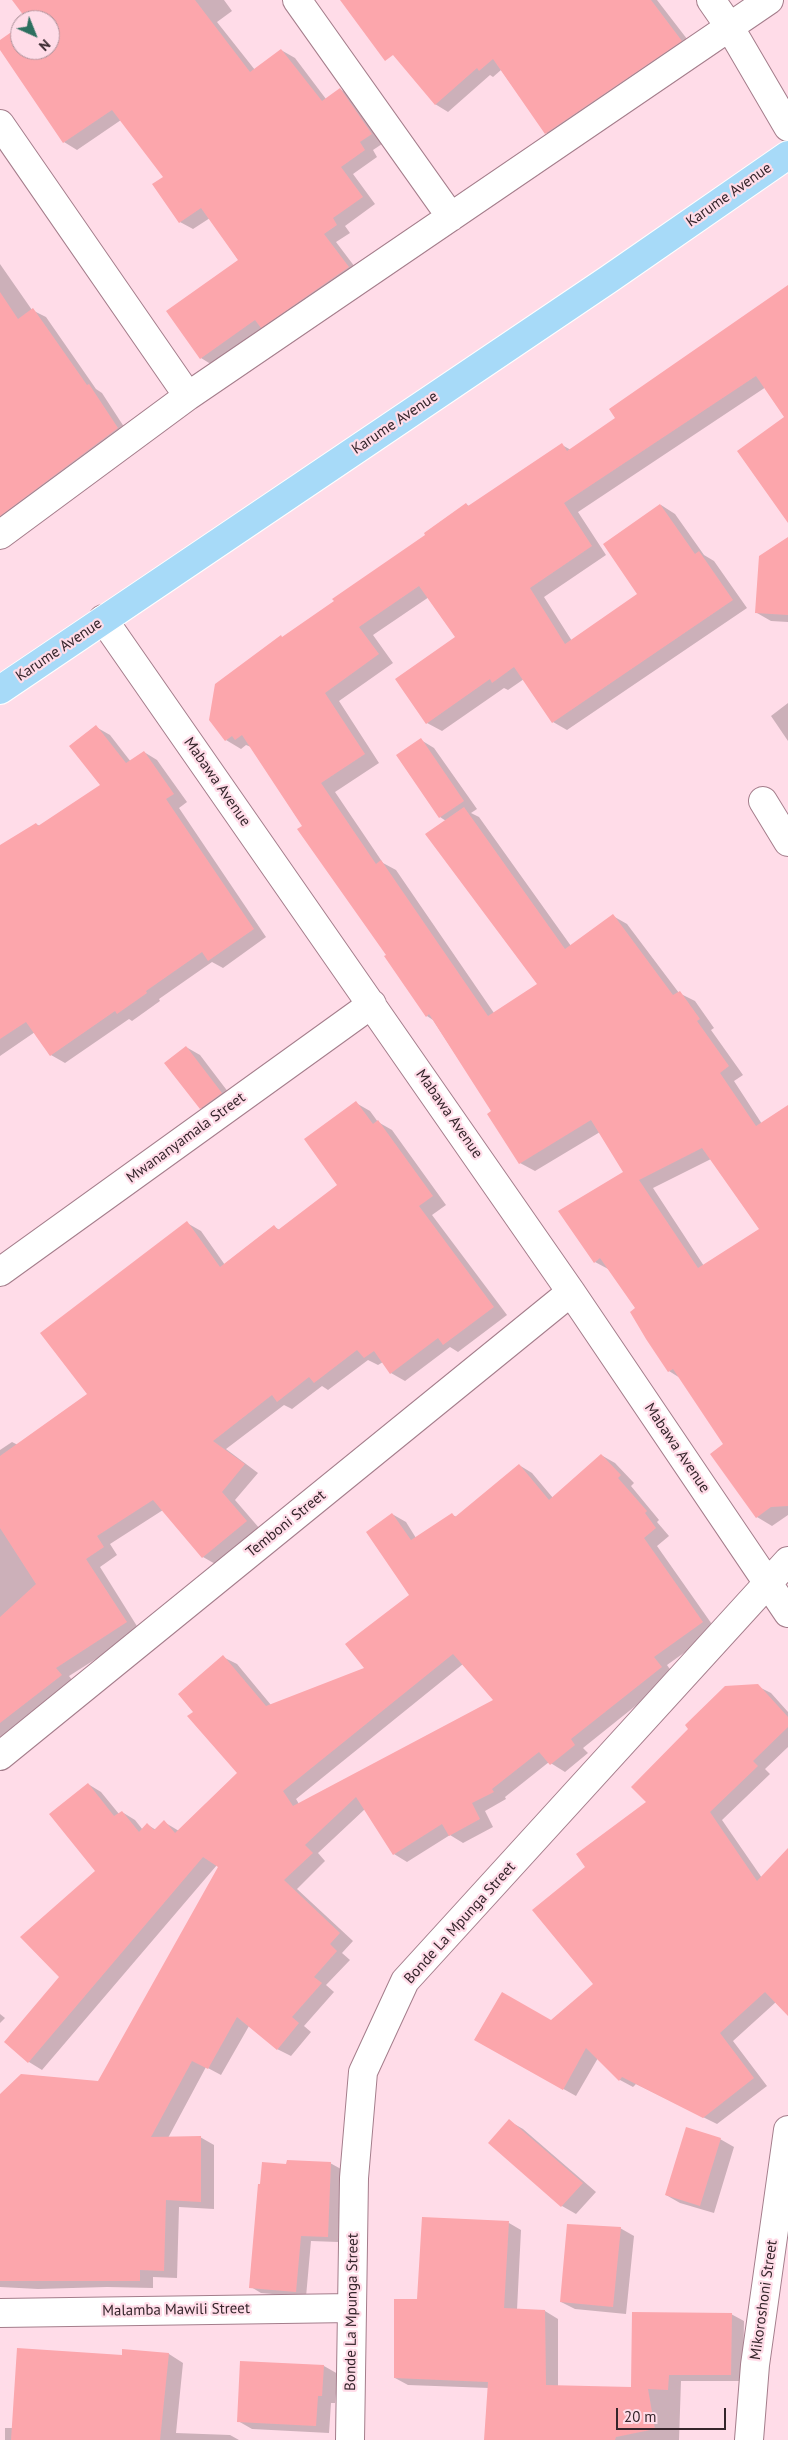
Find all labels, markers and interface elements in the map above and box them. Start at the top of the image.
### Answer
north arrow [10,10,60,60]
text: N [35,35,54,55]
street label: Karume Avenue [683,159,775,231]
street label: Karume Avenue [349,388,441,458]
street label: Karume Avenue [13,615,105,685]
street label: Mabawa Avenue [180,734,254,830]
street label: Mabawa Avenue [412,1066,486,1162]
street label: Mwananyamala Street [123,1089,249,1187]
street label: Mabawa Avenue [640,1400,714,1496]
street label: Temboni Street [243,1487,329,1561]
street label: Bonde La Mpunga Street [401,1858,519,1988]
street label: Bonde La Mpunga Street [342,2233,362,2391]
street label: Mikoroshoni Street [747,2239,781,2361]
street label: Malamba Mawili Street [102,2300,250,2320]
scale bar [618,2398,728,2430]
text: 20 m [624,2407,657,2426]

